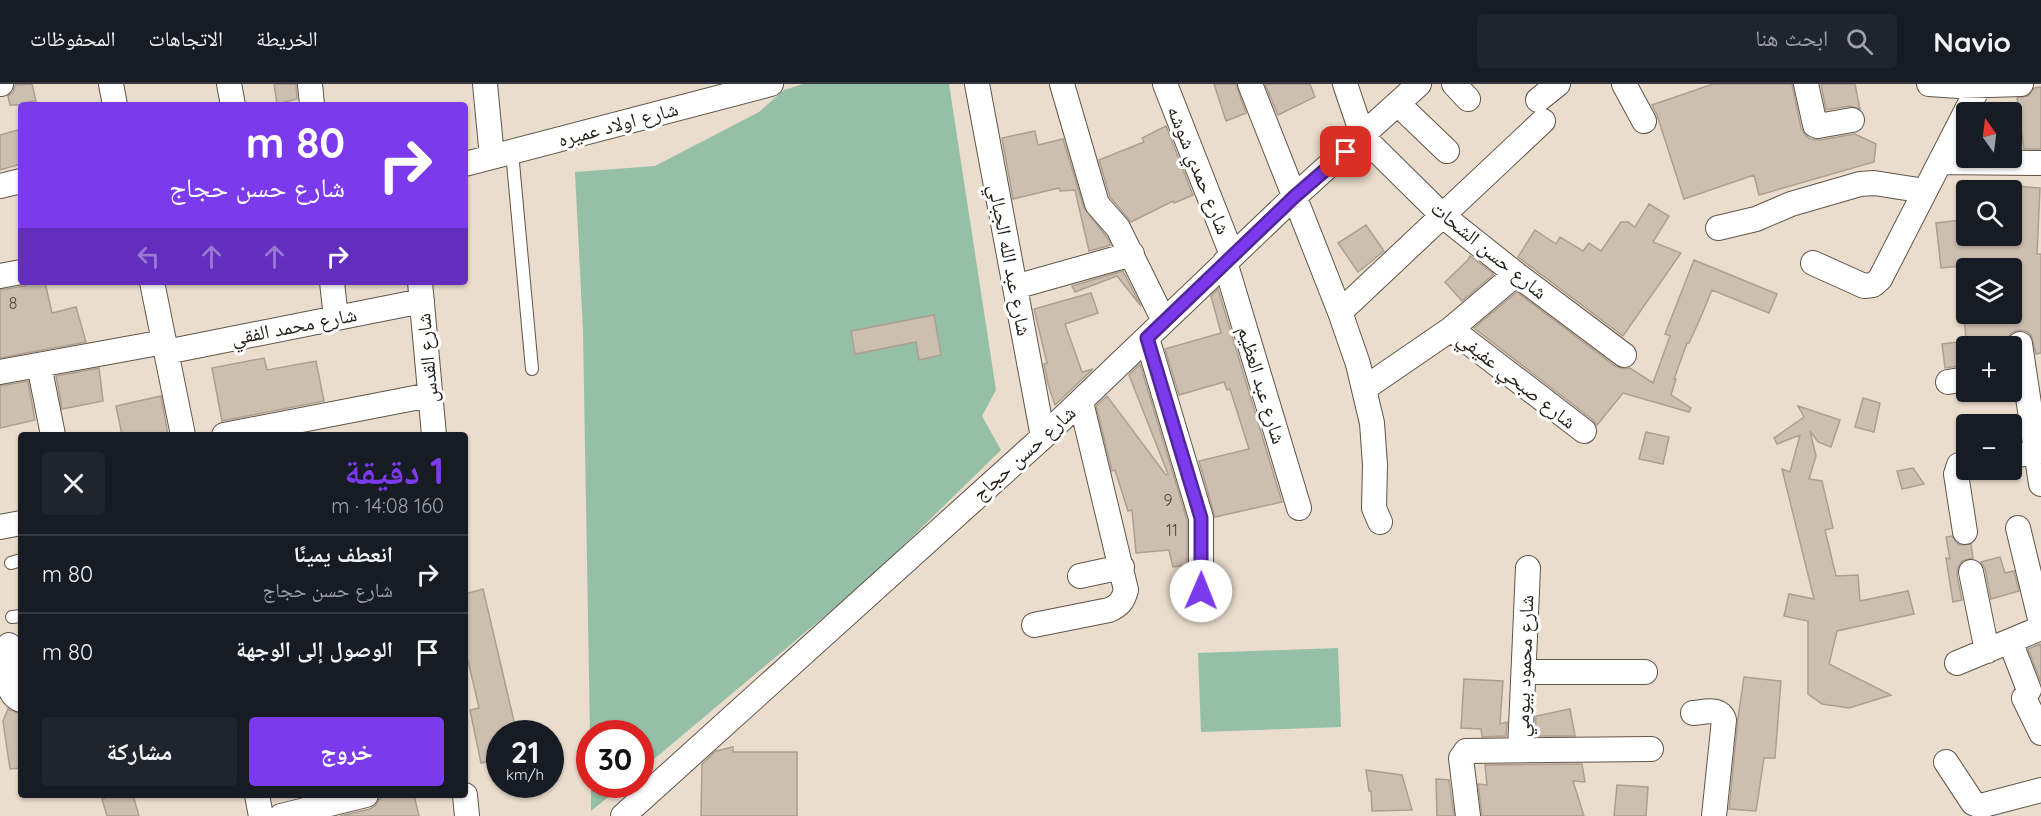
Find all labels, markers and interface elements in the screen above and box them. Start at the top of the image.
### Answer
search box [1477,14,1897,68]
text: ابحث هنا [1755,24,1828,52]
text: Navio [1933,24,2011,59]
text: المحفوظات [30,25,115,51]
text: الاتجاهات [148,25,223,51]
text: الخريطة [256,25,318,51]
icon: search [1843,25,1876,58]
street label: شارع اولاد عميره [555,95,681,153]
street label: شارع حمدي شوشه [1159,102,1237,239]
north arrow [1956,102,2022,168]
map controls [1956,102,2022,480]
text: 80 m [246,116,345,169]
icon: right [366,126,444,204]
pin [1320,126,1371,177]
icon: arrive [1329,135,1362,168]
text: شارع حسن حجاج [169,170,345,204]
button: search [1956,180,2022,246]
street label: شارع عبد الله الجبالي [980,182,1037,339]
street label: شارع حسن الشحات [1425,195,1553,305]
icon: left [132,240,165,273]
icon: ahead [195,240,228,273]
icon: ahead [258,240,291,273]
icon: right [321,240,354,273]
button: layers [1956,258,2022,324]
house number: 8 [9,293,17,313]
street label: شارع محمد الفقي [229,301,360,354]
street label: شارع القدس [410,312,444,404]
street label: شارع عبد العظيم [1231,323,1292,447]
street label: شارع صبحي عفيفي [1450,325,1582,437]
button: + [1956,336,2022,402]
street label: شارع حسن حجاج [967,400,1081,506]
button: − [1956,414,2022,480]
text: 1 دقيقة [344,448,444,493]
button: close [42,452,105,515]
house number: 9 [1164,490,1173,510]
text: 160 m · 14:08 [331,493,444,518]
house number: 11 [1166,520,1178,540]
text: انعطف يمينًا [294,540,393,568]
icon: right [411,558,444,591]
position arrow [1169,559,1233,623]
text: 80 m [42,560,93,588]
text: شارع حسن حجاج [263,577,393,602]
street label: شارع محمود بيومي [1509,594,1543,738]
text: الوصول إلى الوجهة [236,635,393,663]
icon: arrive [411,636,444,669]
text: 80 m [42,638,93,666]
button: مشاركة [42,717,237,786]
button: خروج [249,717,444,786]
speed limit sign: 30 [576,720,654,798]
text: 21 [511,733,539,771]
text: km/h [506,765,544,784]

